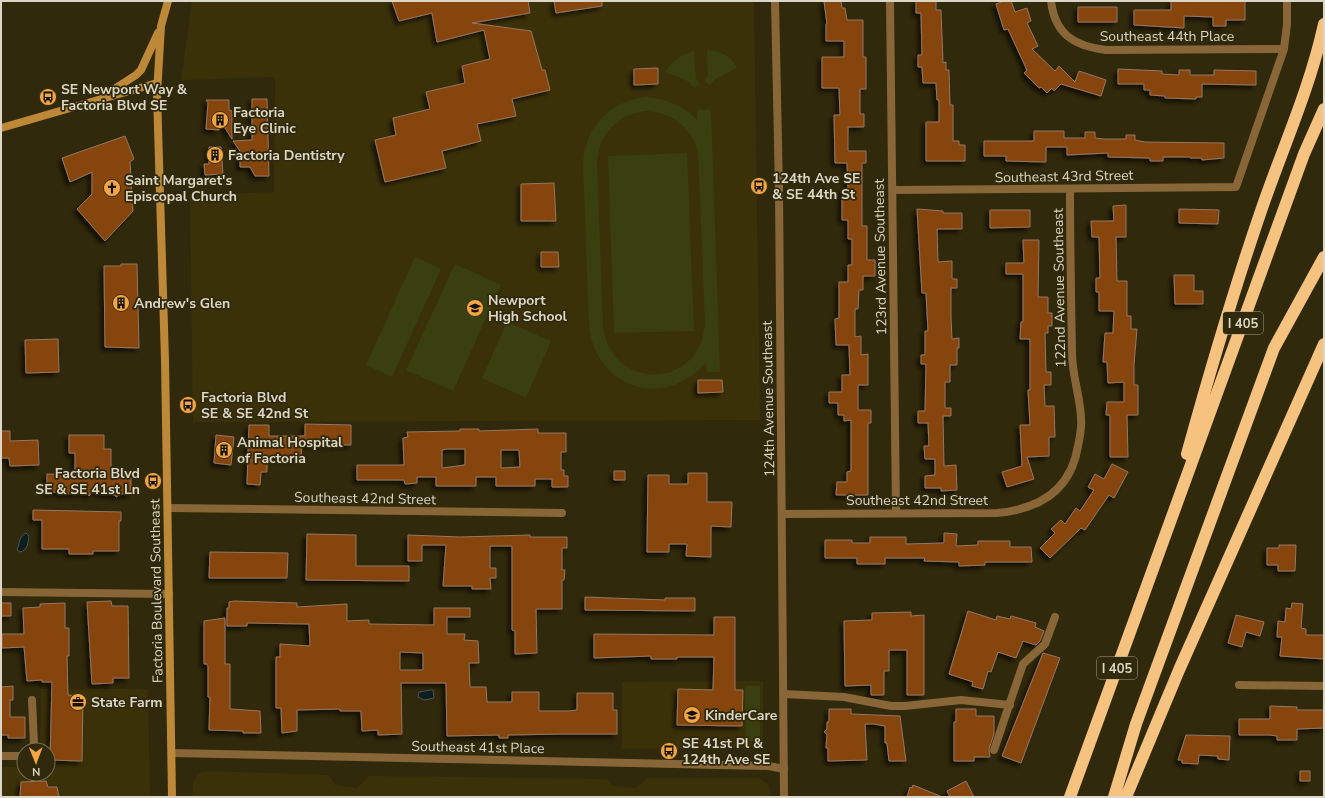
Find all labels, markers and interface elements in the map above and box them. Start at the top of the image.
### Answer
street label: Southeast 44th Place [1100,27,1234,46]
place label: SE Newport Way & Factoria Blvd SE [61,80,188,115]
bus stop icon: SE Newport Way & Factoria Blvd SE [38,87,58,107]
place label: Factoria Eye Clinic [233,103,296,138]
building icon: Factoria Eye Clinic [210,110,230,130]
building icon: Factoria Dentistry [205,145,225,165]
place label: Factoria Dentistry [228,146,345,165]
street label: Southeast 43rd Street [994,166,1134,187]
place label: 124th Ave SE & SE 44th St [772,169,860,204]
place label: Saint Margaret's Episcopal Church [125,171,237,206]
bus stop icon: 124th Ave SE & SE 44th St [749,176,769,196]
church icon: Saint Margaret's Episcopal Church [102,178,122,198]
street label: 123rd Avenue Southeast [870,178,891,335]
street label: 122nd Avenue Southeast [1049,208,1070,368]
place label: Newport High School [488,291,568,326]
building icon: Andrew's Glen [111,293,131,313]
place label: Andrew's Glen [134,294,230,313]
school or university icon: Newport High School [465,298,485,318]
road number: I 405 [1223,312,1263,334]
street label: 124th Avenue Southeast [758,321,779,477]
place label: Factoria Blvd SE & SE 42nd St [201,388,309,423]
bus stop icon: Factoria Blvd SE & SE 42nd St [178,395,198,415]
place label: Animal Hospital of Factoria [237,433,343,468]
building icon: Animal Hospital of Factoria [214,440,234,460]
place label: Factoria Blvd SE & SE 41st Ln [35,464,140,499]
bus stop icon: Factoria Blvd SE & SE 41st Ln [143,471,163,491]
street label: Southeast 42nd Street [294,488,436,509]
street label: Southeast 42nd Street [846,491,988,510]
street label: Factoria Boulevard Southeast [145,499,168,683]
road number: I 405 [1097,657,1137,679]
office icon: State Farm [68,692,88,712]
place label: State Farm [91,693,162,712]
school or university icon: KinderCare [682,705,702,725]
place label: KinderCare [705,706,778,725]
place label: SE 41st Pl & 124th Ave SE [682,734,770,769]
street label: Southeast 41st Place [411,737,545,758]
bus stop icon: SE 41st Pl & 124th Ave SE [659,741,679,761]
north arrow [16,742,56,782]
text: N [32,764,40,779]

